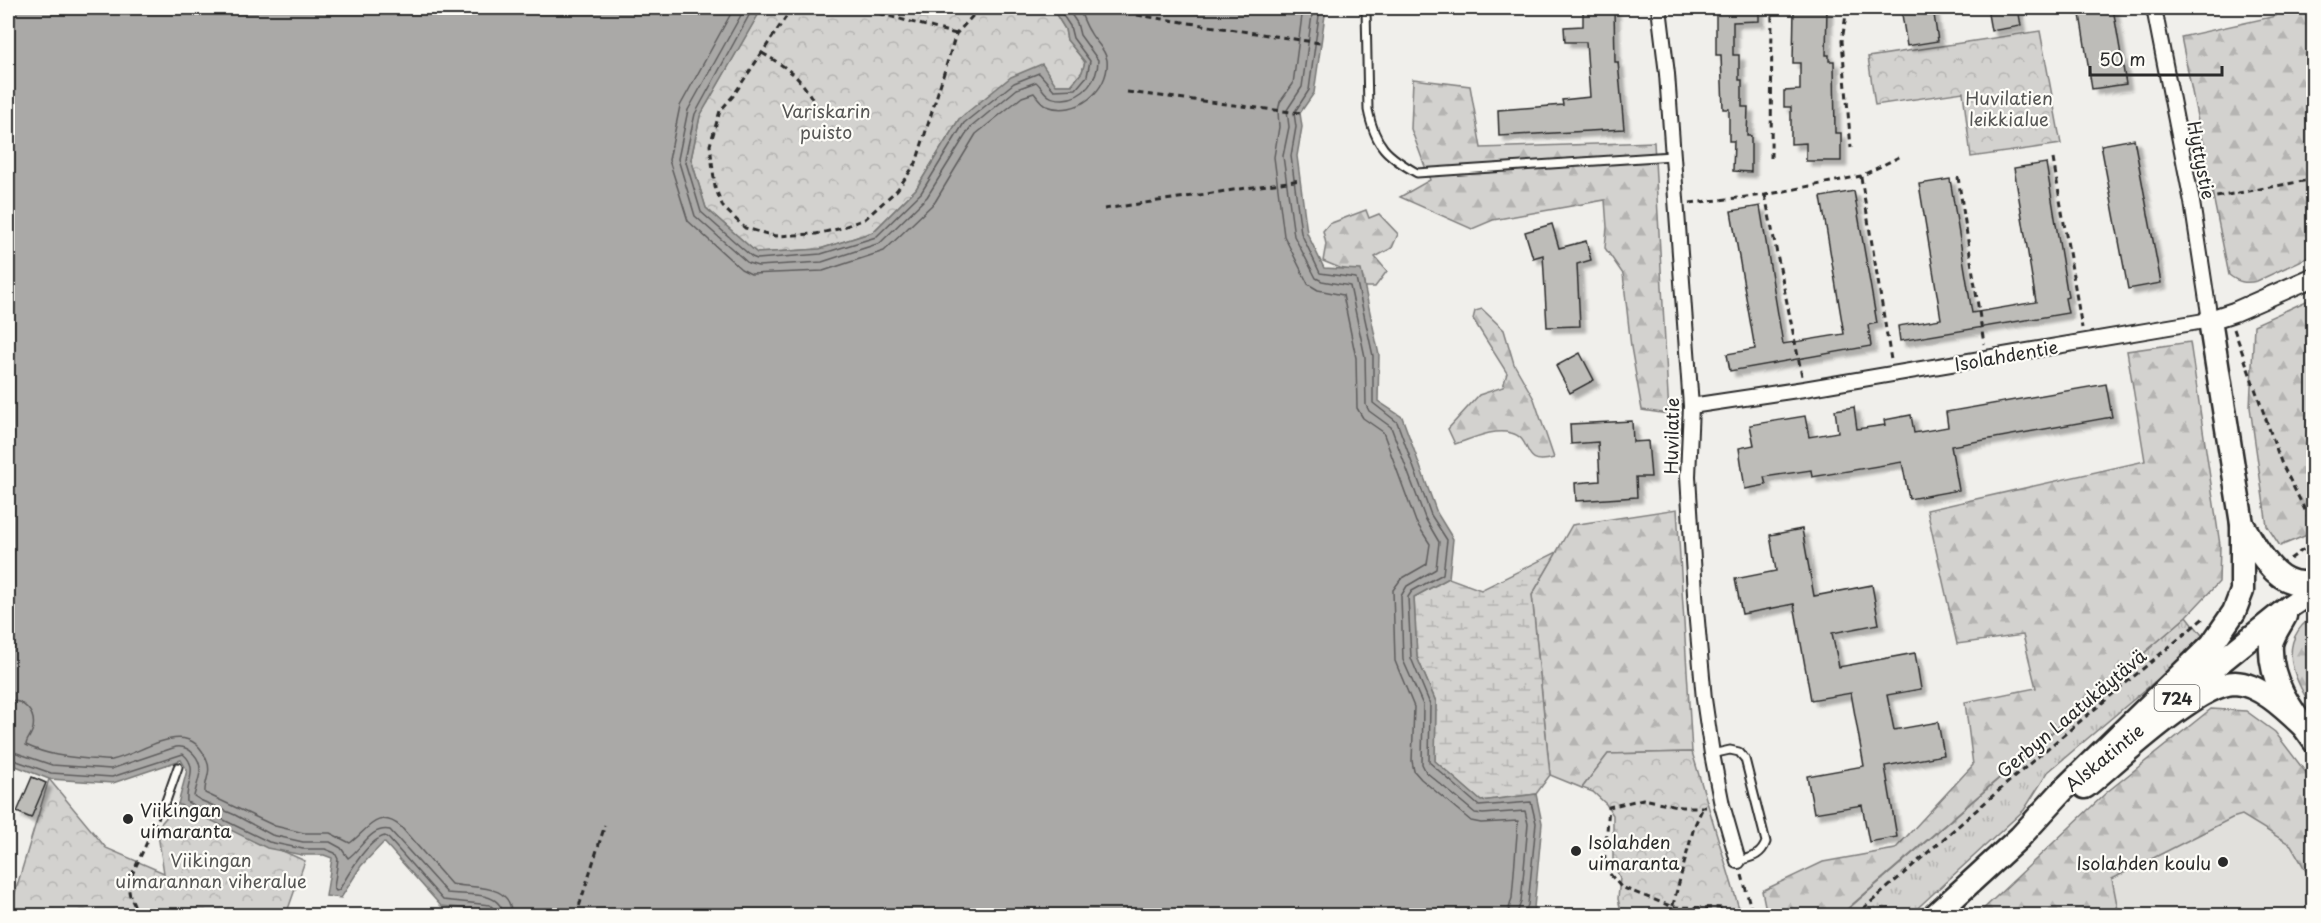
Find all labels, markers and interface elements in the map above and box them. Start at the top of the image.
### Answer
scale bar [2090,39,2222,77]
text: 50 m [2099,45,2146,72]
park label: Huvilatien leikkialue [1965,84,2053,132]
park label: Variskarin puisto [782,97,870,145]
street label: Hyttystie [2181,118,2223,202]
street label: Isolahdentie [1952,333,2060,377]
street label: Huvilatie [1657,397,1685,475]
street label: Gerbyn Laatukäytävä [1990,642,2152,784]
road number: 724 [2154,685,2200,711]
street label: Alskatintie [2059,717,2149,797]
place label: Viikingan uimaranta [140,796,232,844]
marker: Viikingan uimaranta [121,812,135,826]
place label: Isolahden uimaranta [1588,828,1680,876]
marker: Isolahden uimaranta [1569,844,1583,858]
park label: Viikingan uimarannan viheralue [115,846,307,894]
place label: Isolahden koulu [2076,849,2211,876]
marker: Isolahden koulu [2216,855,2230,869]

